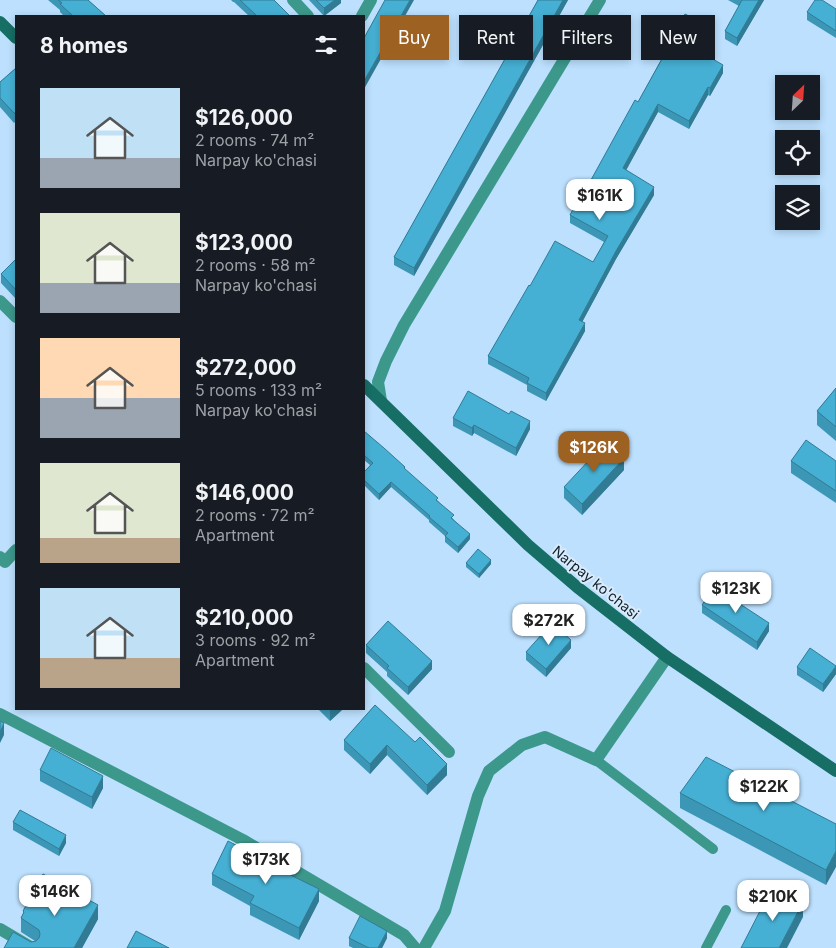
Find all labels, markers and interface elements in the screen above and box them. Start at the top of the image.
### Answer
chip: Buy [380,15,449,60]
chip: Rent [459,15,533,60]
chip: Filters [543,15,631,60]
chip: New [641,15,715,60]
icon: filters [312,31,340,59]
text: 8 homes [40,33,128,58]
north arrow [775,75,820,120]
map controls [775,75,820,230]
text: $126,000 [195,105,293,130]
icon: home [80,108,140,168]
text: 2 rooms · 74 m² [195,130,314,150]
button: locate [775,130,820,175]
text: Narpay ko'chasi [195,150,317,170]
pin: $161K [565,178,635,221]
text: $161K [577,185,623,205]
button: layers [775,185,820,230]
text: $123,000 [195,230,293,255]
icon: home [80,233,140,293]
text: 2 rooms · 58 m² [195,255,315,275]
text: Narpay ko'chasi [195,275,317,295]
text: $272,000 [195,355,296,380]
icon: home [80,358,140,418]
text: 5 rooms · 133 m² [195,380,322,400]
text: Narpay ko'chasi [195,400,317,420]
pin: $126K [559,430,629,473]
text: $126K [569,437,619,457]
text: $146,000 [195,480,294,505]
icon: home [80,483,140,543]
text: 2 rooms · 72 m² [195,505,315,525]
text: Apartment [195,525,275,545]
street label: Narpay ko'chasi [549,542,643,622]
pin: $123K [701,572,771,614]
text: $123K [711,578,761,598]
pin: $272K [514,604,584,646]
text: $210,000 [195,605,293,630]
icon: home [80,608,140,668]
text: $272K [523,610,575,630]
text: 3 rooms · 92 m² [195,630,316,650]
text: Apartment [195,650,275,670]
pin: $122K [729,770,799,812]
text: $122K [739,776,789,796]
pin: $173K [231,842,301,885]
text: $173K [242,849,290,869]
pin: $146K [20,874,90,917]
pin: $210K [738,880,808,922]
text: $146K [30,881,80,901]
text: $210K [748,886,798,906]

